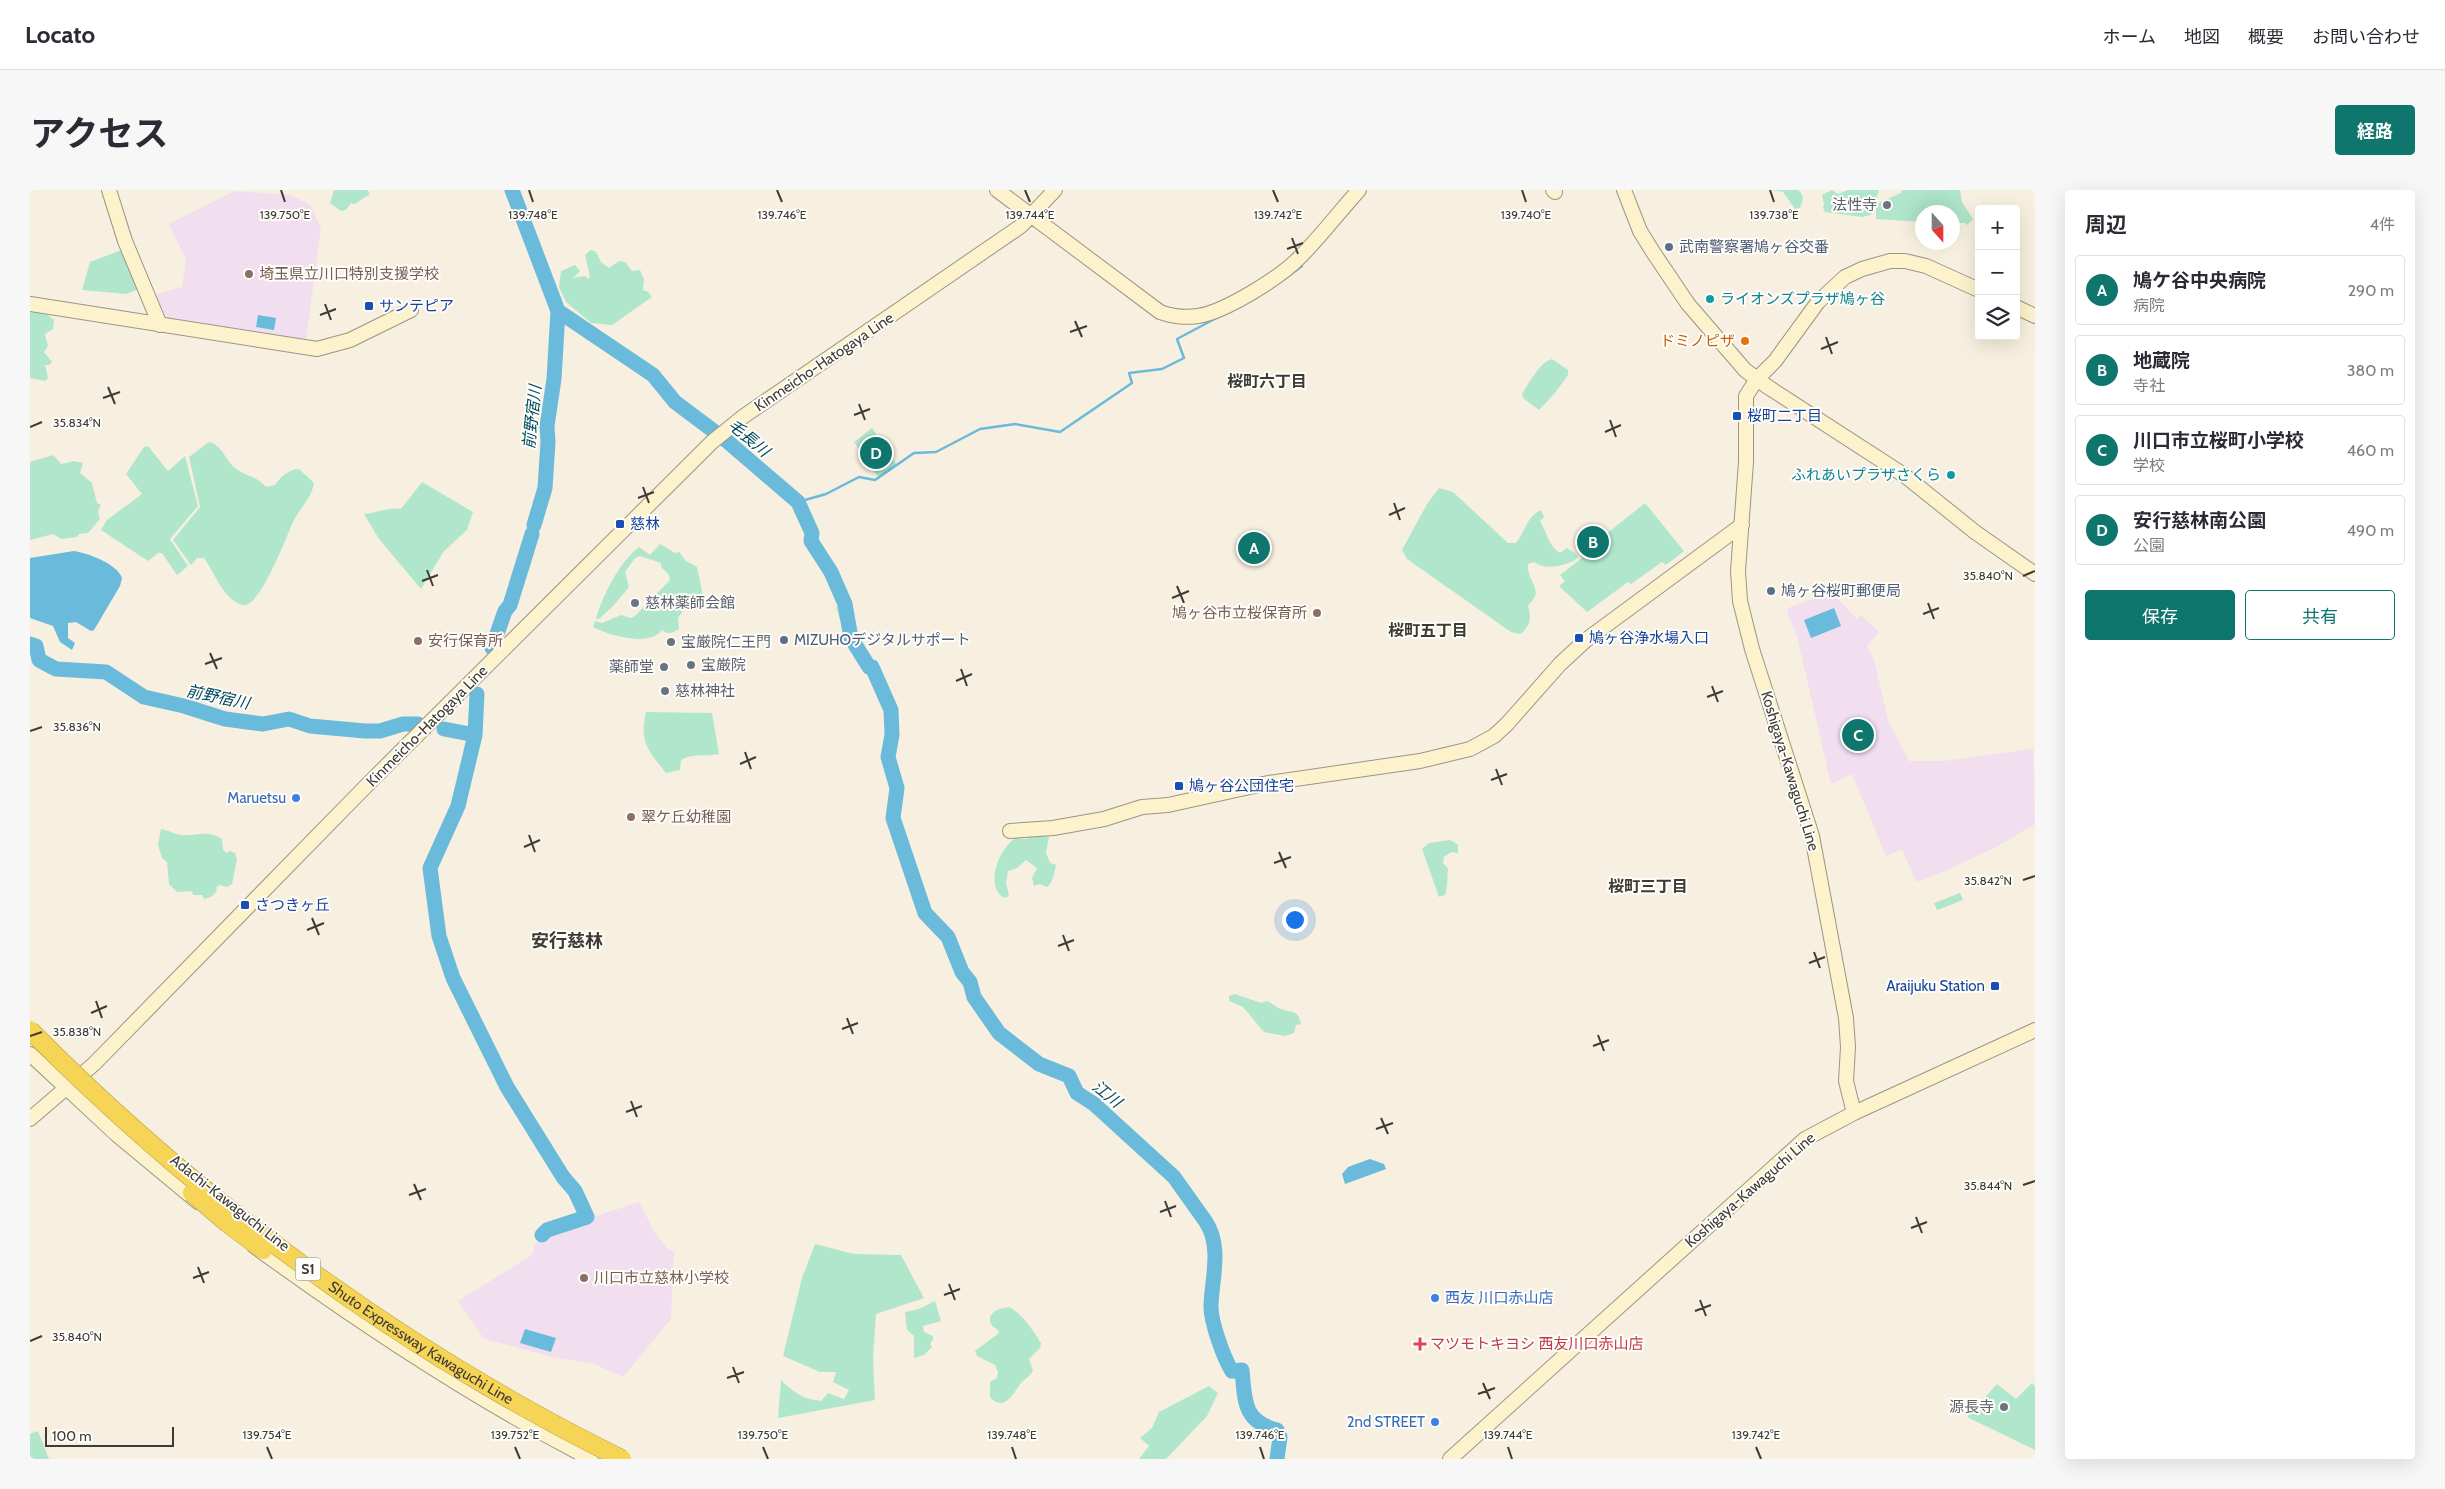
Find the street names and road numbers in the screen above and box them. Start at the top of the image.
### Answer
street label: Kinmeicho-Hatogaya Line [751,309,897,415]
street label: Kinmeicho-Hatogaya Line [363,661,492,790]
street label: Koshigaya-Kawaguchi Line [1757,689,1823,853]
street label: Koshigaya-Kawaguchi Line [1681,1128,1819,1251]
street label: Adachi-Kawaguchi Line [167,1151,293,1255]
road number: S1 [296,1258,320,1280]
street label: Shuto Expressway Kawaguchi Line [325,1277,517,1409]

